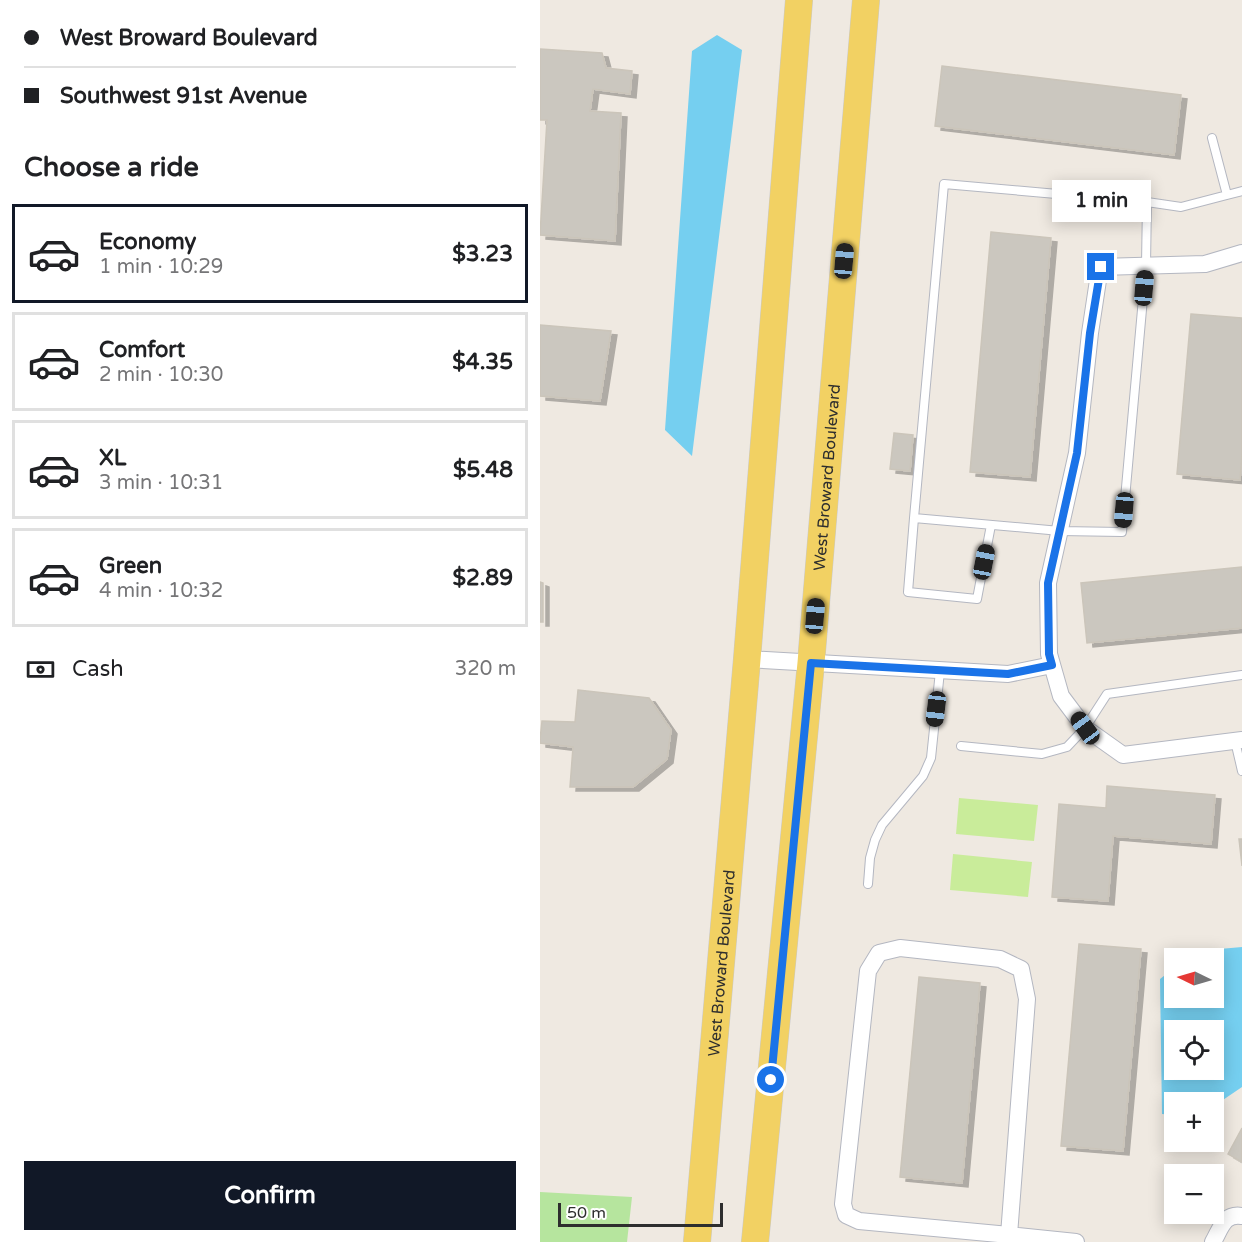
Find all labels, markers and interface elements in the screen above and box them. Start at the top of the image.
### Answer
text: West Broward Boulevard [60,25,318,51]
text: Southwest 91st Avenue [60,83,307,109]
text: Choose a ride [24,151,199,184]
callout: 1 min [1052,180,1150,222]
text: 1 min [1075,189,1128,213]
icon: car [27,227,81,281]
text: Economy [99,229,196,255]
text: $3.23 [452,241,513,267]
car [833,242,855,280]
route end [1087,253,1114,280]
text: 1 min · 10:29 [99,255,223,279]
car [1133,269,1155,307]
icon: car [27,335,81,389]
text: Comfort [99,337,185,363]
text: $4.35 [452,349,513,375]
text: 2 min · 10:30 [99,363,223,387]
street label: West Broward Boulevard [810,383,845,572]
icon: car [27,443,81,497]
text: XL [99,445,126,471]
text: $5.48 [453,457,513,483]
text: 3 min · 10:31 [99,471,223,495]
car [1113,491,1135,529]
car [972,543,996,581]
icon: car [27,551,81,605]
text: Green [99,553,162,579]
text: $2.89 [452,565,513,591]
text: 4 min · 10:32 [99,579,223,603]
car [804,597,826,635]
icon: cash [24,653,57,686]
text: Cash [72,656,124,682]
text: 320 m [455,657,516,681]
car [925,690,947,728]
car [1067,708,1103,748]
street label: West Broward Boulevard [704,869,740,1057]
north arrow [1164,948,1224,1008]
map controls [1164,948,1224,1224]
button: locate [1164,1020,1224,1080]
route start [757,1066,784,1093]
button: + [1164,1092,1224,1152]
button: Confirm [24,1161,516,1230]
button: − [1164,1164,1224,1224]
scale bar [558,1200,723,1228]
text: 50 m [567,1203,606,1223]

